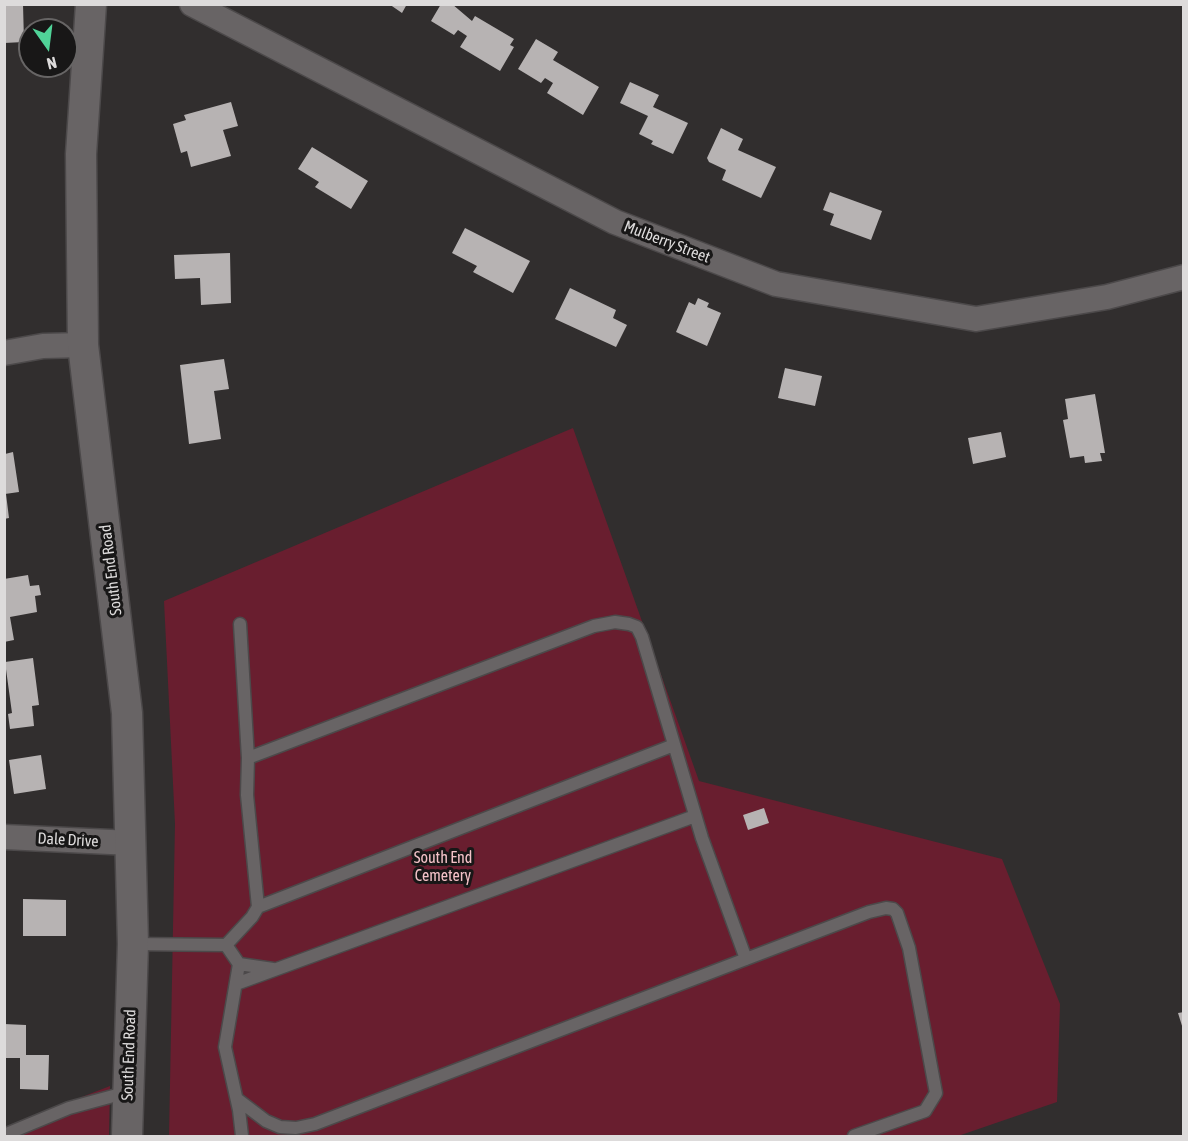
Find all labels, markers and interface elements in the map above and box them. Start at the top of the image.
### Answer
north arrow [18,18,78,78]
text: N [45,54,59,73]
street label: Mulberry Street [621,217,713,267]
street label: South End Road [96,523,126,617]
street label: Dale Drive [37,829,99,851]
park label: South End Cemetery [414,848,472,886]
street label: South End Road [118,1009,140,1101]

